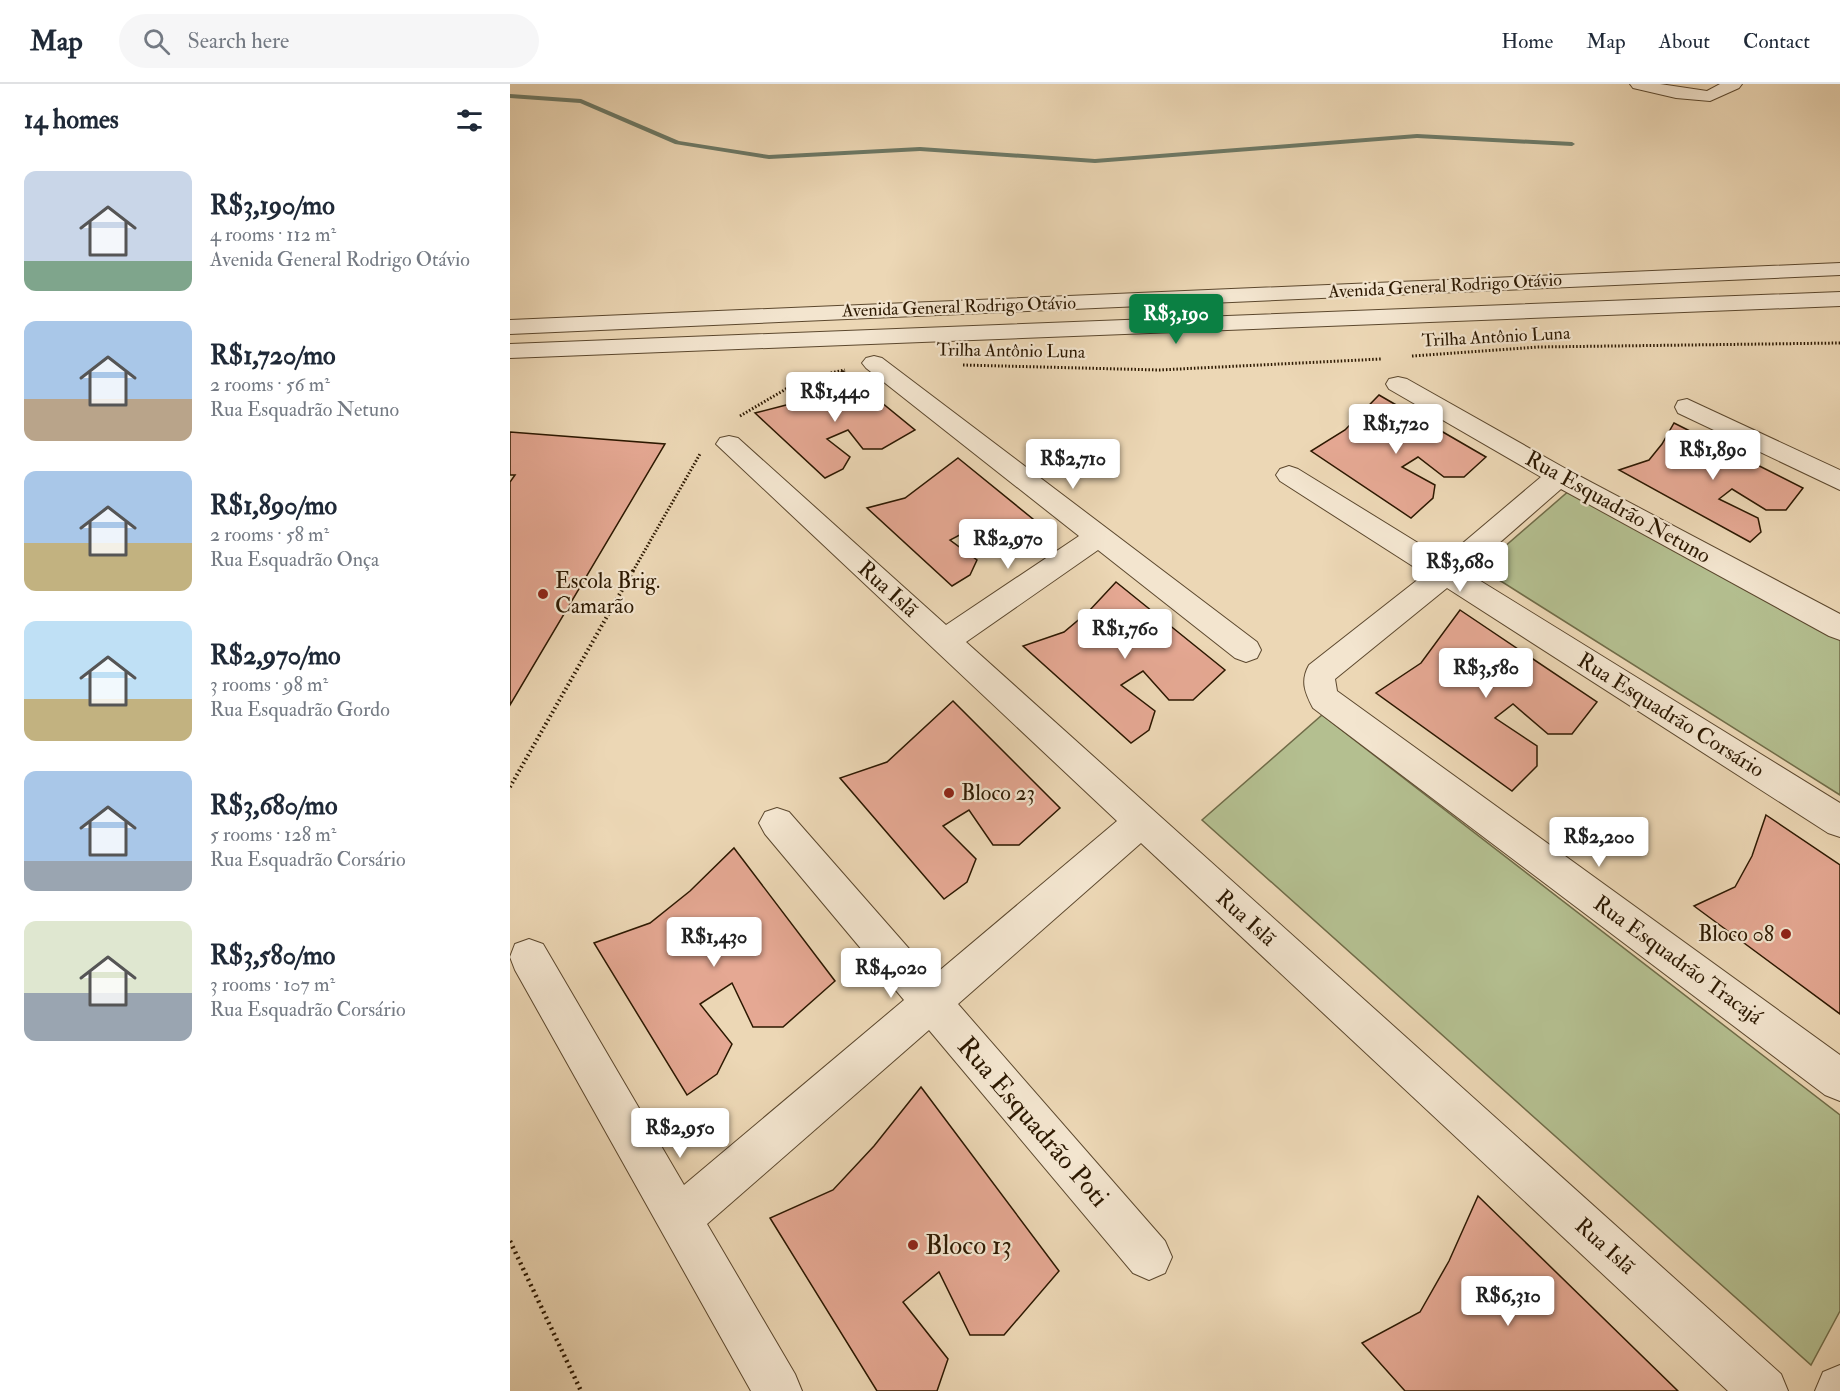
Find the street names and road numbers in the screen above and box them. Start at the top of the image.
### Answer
street label: Avenida General Rodrigo Otávio [1327,268,1563,304]
street label: Avenida General Rodrigo Otávio [841,291,1077,323]
street label: Trilha Antônio Luna [1421,322,1571,352]
street label: Trilha Antônio Luna [936,338,1086,364]
street label: Rua Esquadrão Netuno [1520,444,1716,570]
street label: Rua Islã [852,555,925,624]
street label: Rua Esquadrão Corsário [1572,646,1770,784]
street label: Rua Islã [1210,884,1283,953]
street label: Rua Esquadrão Tracajá [1588,889,1769,1031]
street label: Rua Esquadrão Poti [950,1030,1116,1214]
street label: Rua Islã [1569,1212,1642,1281]

